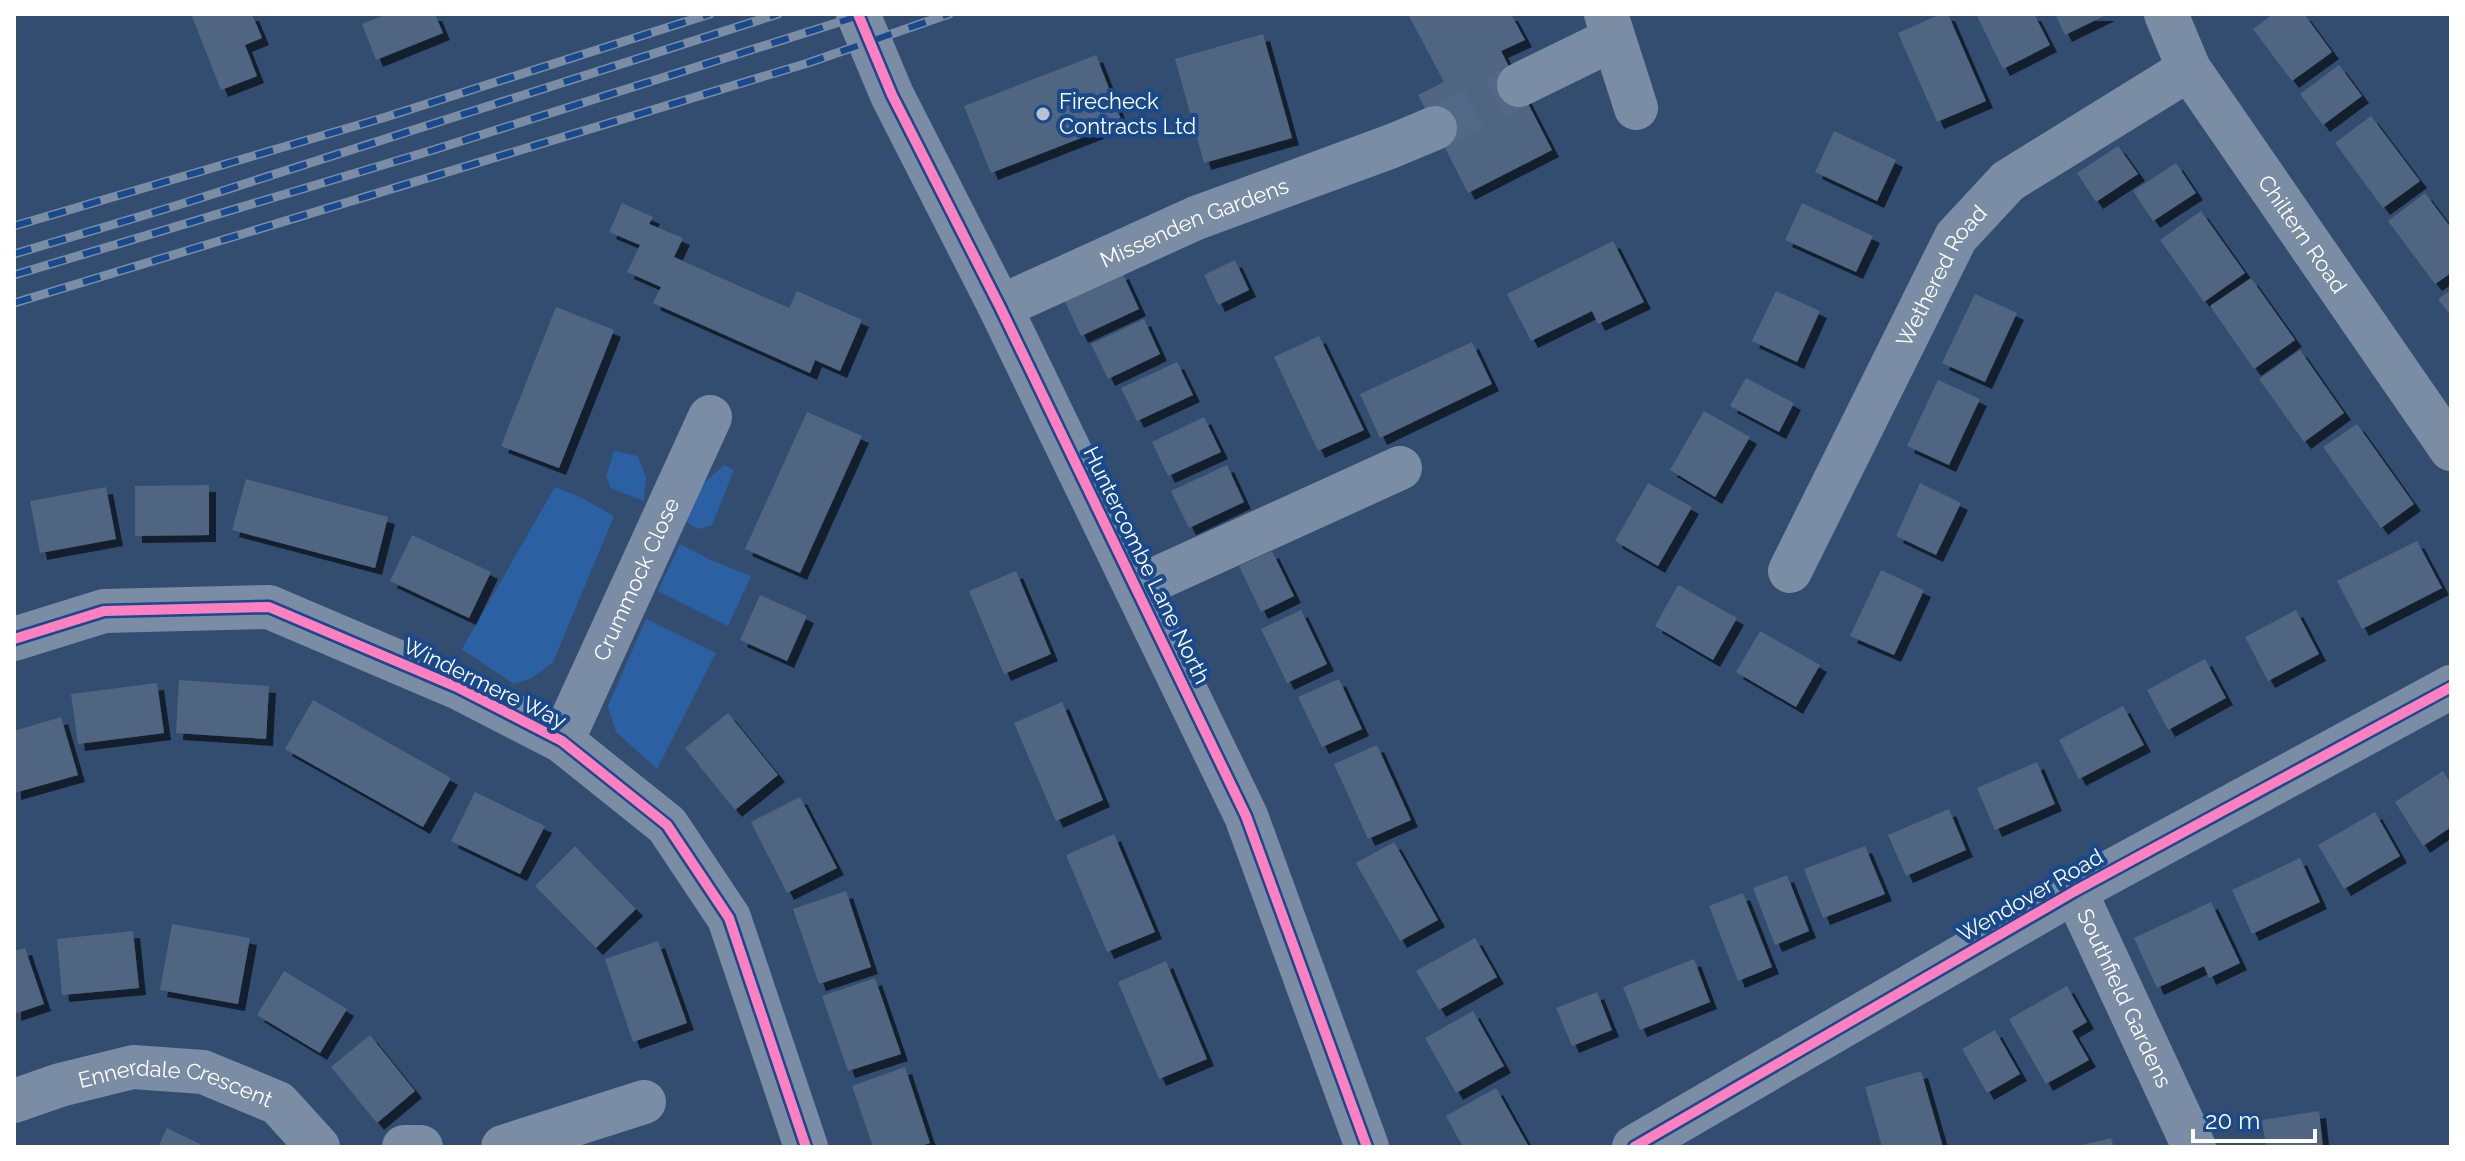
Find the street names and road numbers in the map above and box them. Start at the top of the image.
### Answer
street label: Chiltern Road [2253,170,2353,298]
street label: Missenden Gardens [1096,172,1292,273]
street label: Wethered Road [1891,200,1992,351]
street label: Huntercombe Lane North [1078,442,1216,688]
street label: Crummock Close [587,493,684,665]
street label: Windermere Way [399,632,571,734]
street label: Wendover Road [1953,843,2107,947]
street label: Southfield Gardens [2072,904,2177,1092]
street label: Ennerdale Crescent [75,1053,277,1113]

